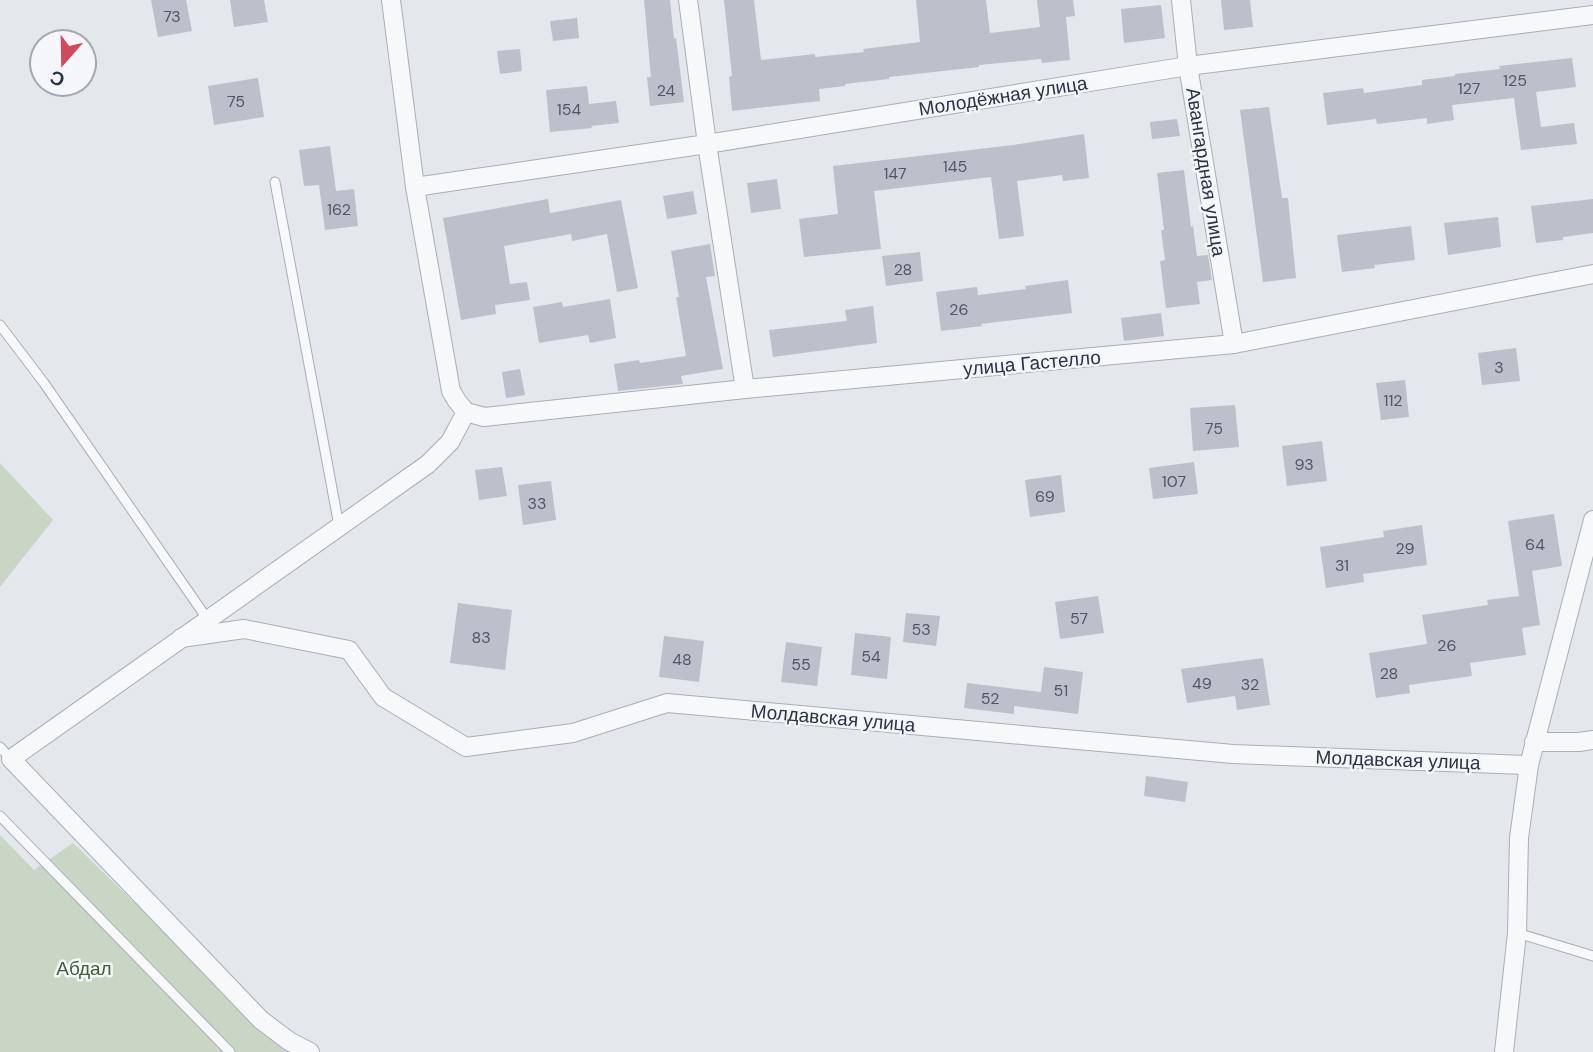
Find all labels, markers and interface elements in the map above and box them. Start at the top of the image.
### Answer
house number: 73 [163,6,181,27]
north arrow [28,28,98,98]
text: С [46,64,68,93]
street label: Молодёжная улица [917,70,1090,122]
house number: 125 [1503,70,1527,91]
house number: 127 [1458,78,1480,99]
house number: 24 [657,80,676,101]
street label: Авангардная улица [1180,86,1232,259]
house number: 75 [227,91,245,112]
house number: 154 [557,99,582,120]
house number: 145 [943,156,967,177]
house number: 147 [883,163,907,184]
house number: 162 [327,199,351,220]
house number: 28 [894,259,912,280]
house number: 26 [949,299,969,320]
street label: улица Гастелло [962,345,1102,381]
house number: 3 [1494,357,1504,378]
house number: 112 [1383,390,1403,411]
house number: 75 [1205,418,1223,439]
house number: 93 [1294,454,1314,475]
house number: 107 [1162,471,1186,492]
house number: 69 [1035,486,1055,507]
house number: 33 [528,493,546,514]
house number: 64 [1525,534,1545,555]
house number: 29 [1395,538,1415,559]
house number: 31 [1335,555,1349,576]
house number: 57 [1070,608,1088,629]
house number: 53 [911,619,931,640]
house number: 83 [471,627,491,648]
house number: 26 [1437,635,1457,656]
house number: 54 [861,646,881,667]
house number: 48 [672,649,692,670]
house number: 55 [791,654,811,675]
house number: 28 [1380,663,1398,684]
house number: 49 [1192,673,1212,694]
house number: 32 [1241,674,1259,695]
house number: 51 [1054,680,1068,701]
house number: 52 [981,688,999,709]
street label: Молдавская улица [750,698,917,738]
street label: Молдавская улица [1315,745,1481,775]
park label: Абдал [56,956,112,981]

